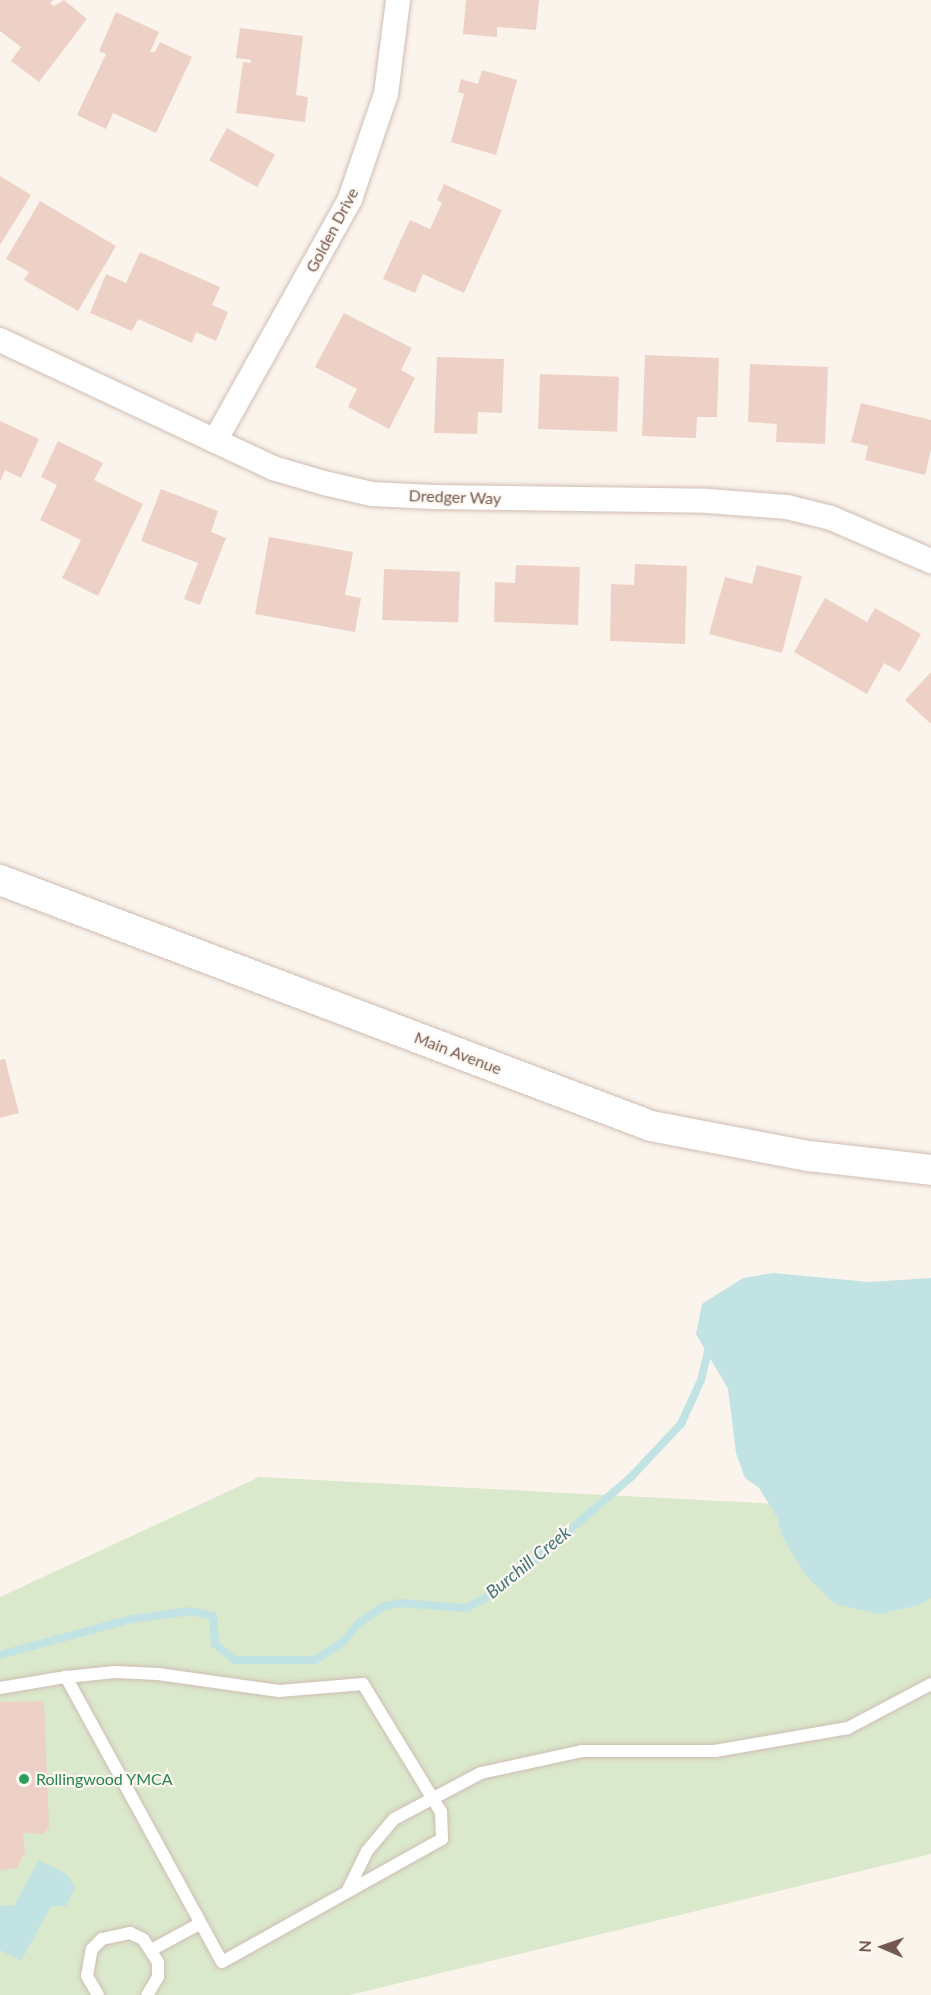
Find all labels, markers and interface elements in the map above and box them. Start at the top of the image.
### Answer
street label: Golden Drive [302,184,362,276]
street label: Dredger Way [408,486,502,508]
street label: Main Avenue [411,1027,505,1079]
water label: Burchill Creek [481,1521,575,1603]
place label: Rollingwood YMCA [36,1769,173,1789]
marker: Rollingwood YMCA [17,1772,31,1786]
north arrow [853,1917,913,1977]
text: N [855,1940,874,1953]

